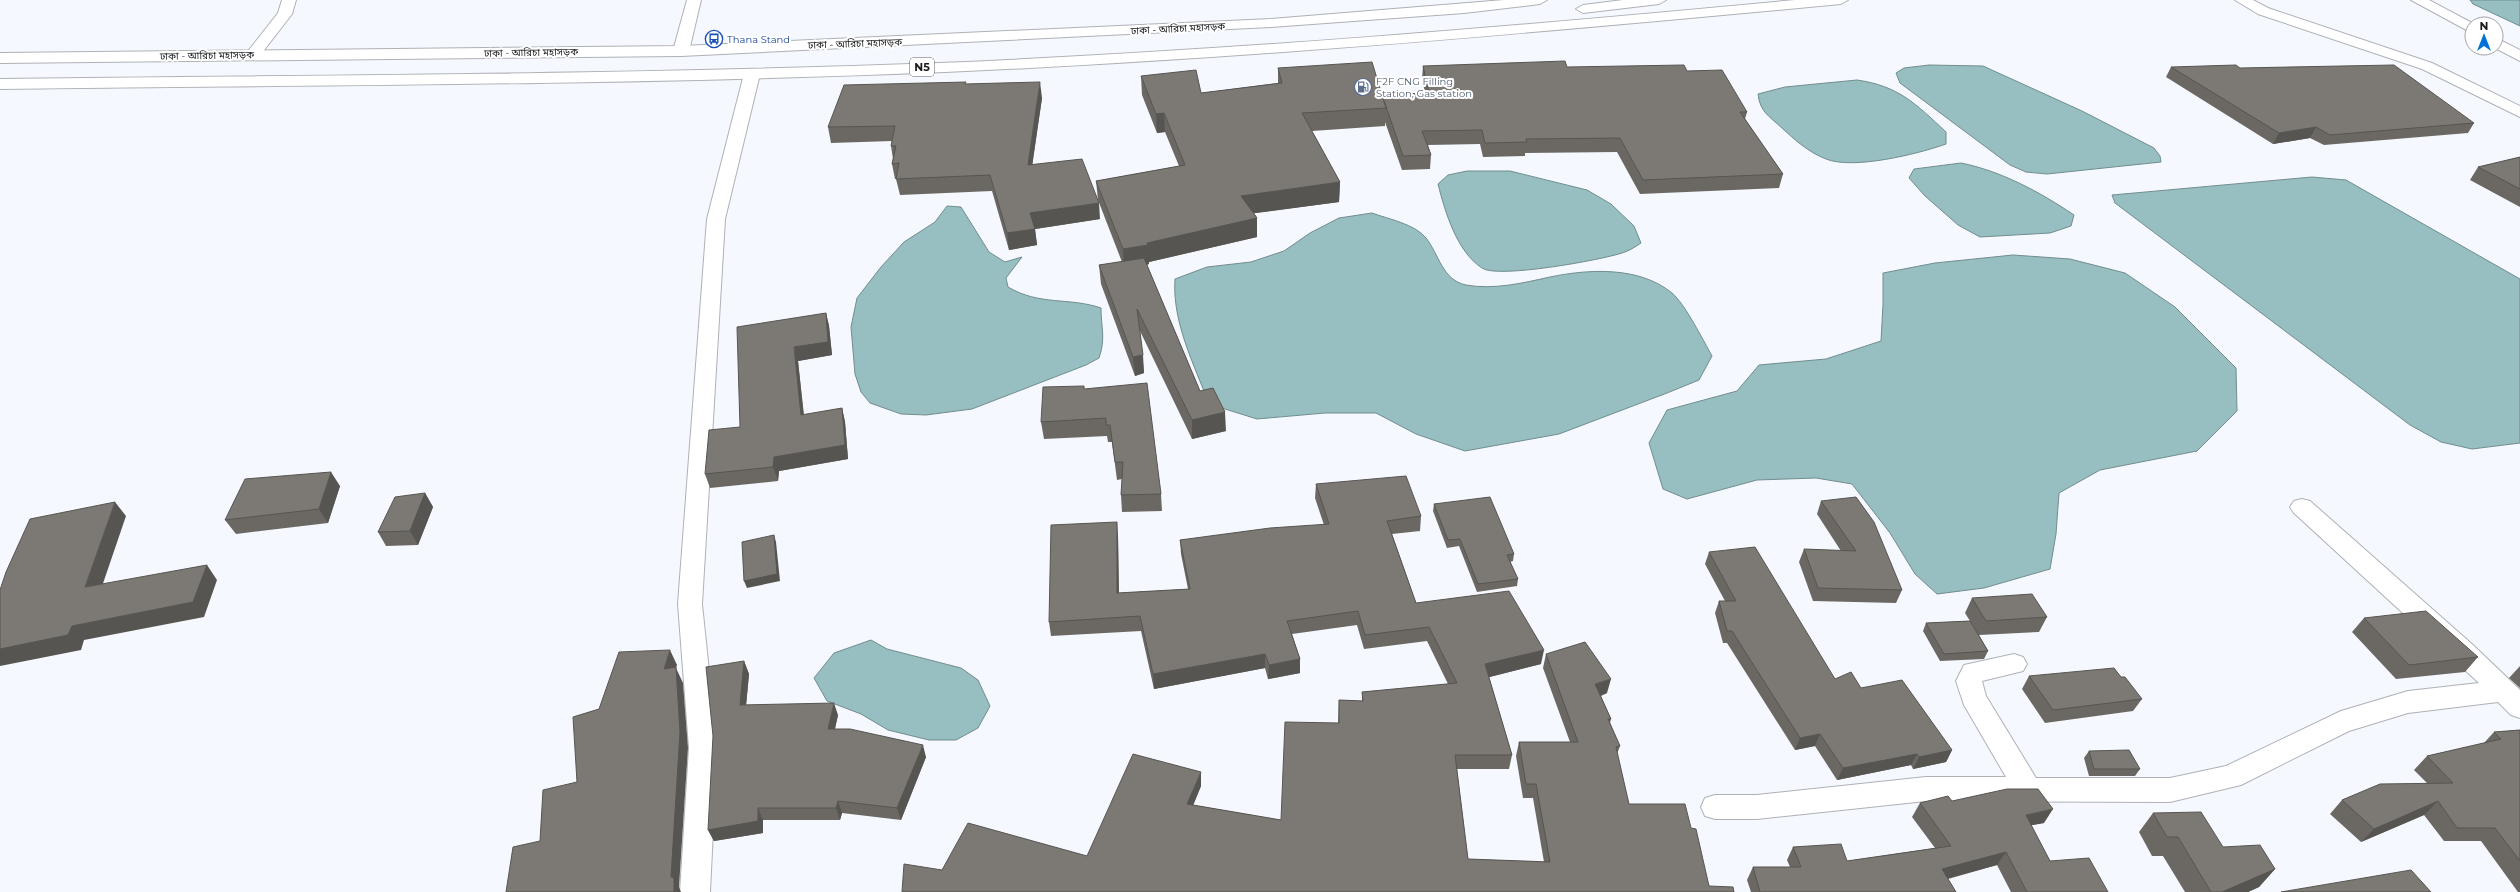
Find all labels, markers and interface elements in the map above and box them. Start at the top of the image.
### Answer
north arrow [2464,16,2504,56]
street label: ঢাকা - আরিচা মহাসড়ক [1130,19,1226,38]
text: N [2480,19,2488,33]
bus stop icon: Thana Stand [704,29,724,49]
place label: Thana Stand [727,33,790,46]
street label: ঢাকা - আরিচা মহাসড়ক [807,35,903,52]
street label: ঢাকা - আরিচা মহাসড়ক [483,45,579,60]
street label: ঢাকা - আরিচা মহাসড়ক [159,48,255,63]
road number: N5 [910,58,934,76]
place label: F2F CNG Filling Station, Gas station [1376,75,1472,100]
fuel station icon: F2F CNG Filling Station, Gas station [1353,77,1373,97]

